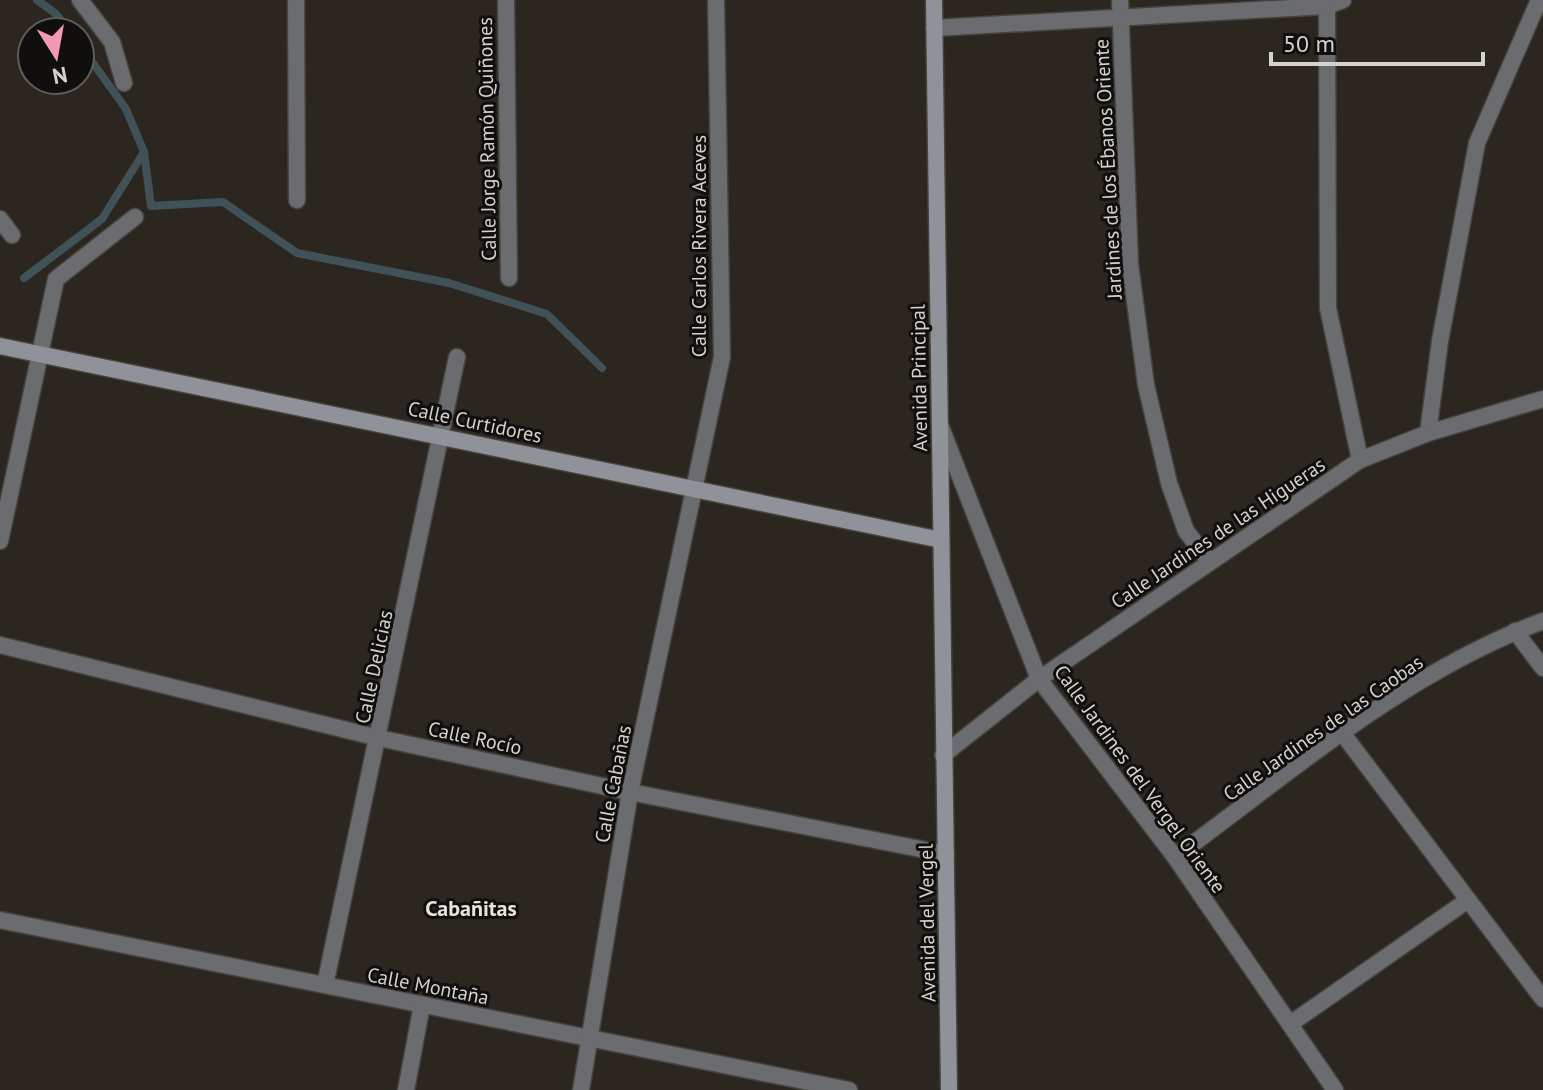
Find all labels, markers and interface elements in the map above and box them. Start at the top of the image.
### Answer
north arrow [16,16,96,96]
scale bar [1271,16,1483,66]
street label: Calle Jorge Ramón Quiñones [472,17,502,261]
text: 50 m [1283,28,1335,59]
street label: Jardines de los Ébanos Oriente [1088,38,1128,301]
text: N [50,61,70,91]
street label: Calle Carlos Rivera Aceves [686,135,712,357]
street label: Avenida Principal [905,304,933,452]
street label: Calle Curtidores [406,395,544,449]
street label: Calle Jardines de las Higueras [1106,451,1330,615]
street label: Calle Delicias [349,608,399,726]
street label: Calle Jardines de las Caobas [1218,649,1428,807]
street label: Calle Jardines del Vergel Oriente [1048,660,1232,898]
street label: Calle Rocío [426,715,524,761]
street label: Calle Cabañas [589,723,637,845]
street label: Avenida del Vergel [913,843,941,1002]
district label: Cabañitas [425,894,517,922]
street label: Calle Montaña [365,961,491,1011]

